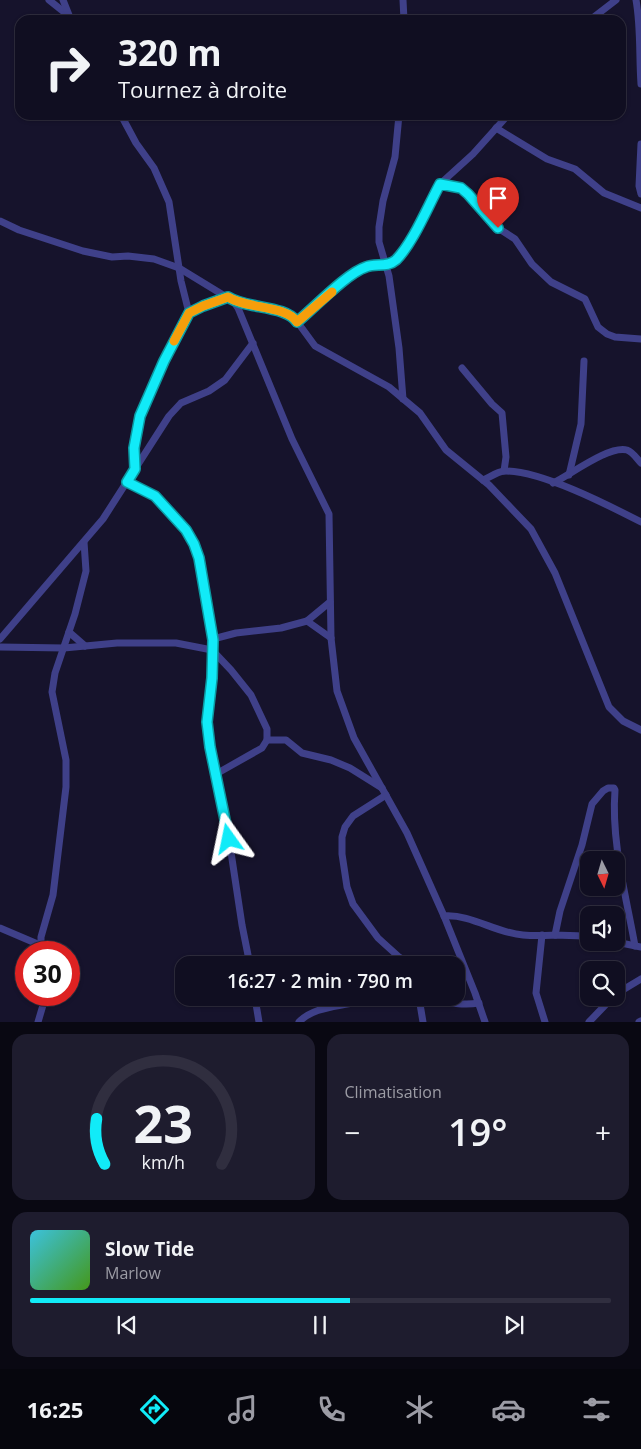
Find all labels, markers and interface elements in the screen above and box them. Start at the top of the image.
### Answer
text: 320 m [118,29,222,76]
icon: right [35,35,100,100]
text: Tournez à droite [118,74,287,104]
pin [477,177,519,228]
icon: arrive [484,184,512,212]
position arrow [202,812,254,864]
north arrow [580,851,625,896]
map controls [580,851,625,1006]
button: sound [580,906,625,951]
speed limit sign: 30 [15,941,80,1006]
button: search [580,961,625,1006]
text: 16:27 · 2 min · 790 m [227,968,413,994]
text: Climatisation [345,1081,442,1103]
text: 23 [134,1087,193,1158]
text: 19° [448,1105,508,1157]
text: − [345,1113,361,1151]
text: + [595,1113,611,1151]
text: km/h [142,1150,185,1174]
text: Slow Tide [105,1236,194,1262]
text: Marlow [105,1262,161,1284]
icon: previous [113,1311,141,1339]
icon: pause [306,1311,334,1339]
icon: next [500,1311,528,1339]
icon: directions [137,1392,172,1427]
icon: music [225,1392,260,1427]
icon: phone [314,1392,349,1427]
icon: climate [402,1392,437,1427]
icon: car [491,1392,526,1427]
icon: filters [579,1392,614,1427]
text: 16:25 [27,1394,83,1424]

